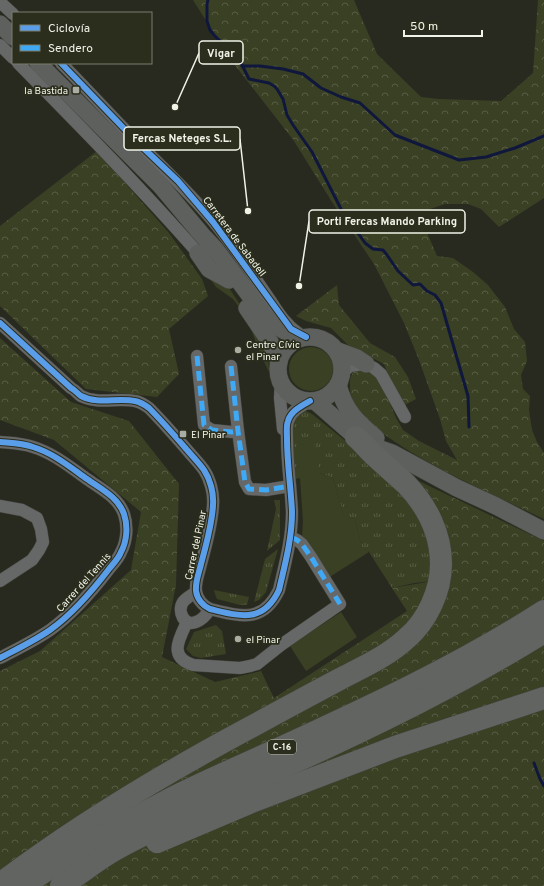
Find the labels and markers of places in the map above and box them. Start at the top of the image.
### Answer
callout: Vigar [199,41,243,64]
place label: la Bastida [24,85,68,98]
marker: la Bastida [71,85,81,95]
callout: Fercas Neteges S.L. [124,127,240,150]
callout: Porti Fercas Mando Parking [309,210,465,233]
place label: Centre Cívic el Pinar [246,339,300,364]
marker: Centre Cívic el Pinar [233,345,243,355]
marker: El Pinar [178,429,188,439]
place label: El Pinar [191,429,226,442]
marker: el Pinar [233,634,243,644]
place label: el Pinar [246,634,280,647]

